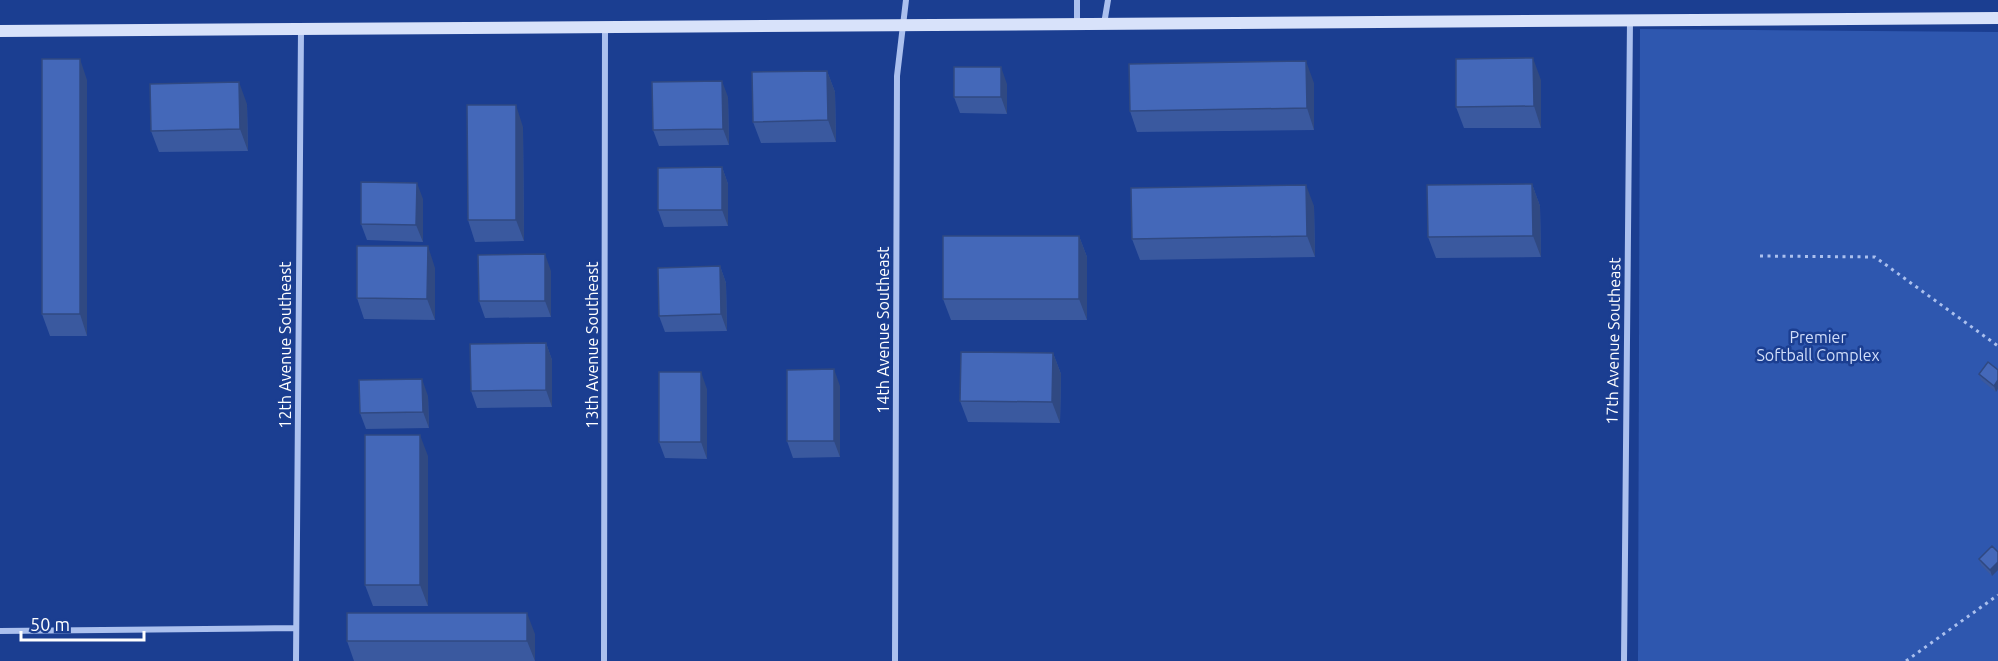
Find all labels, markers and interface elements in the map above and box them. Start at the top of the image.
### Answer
street label: 14th Avenue Southeast [874,246,892,414]
street label: 17th Avenue Southeast [1603,256,1623,425]
street label: 12th Avenue Southeast [276,261,294,429]
street label: 13th Avenue Southeast [583,261,601,429]
park label: Premier Softball Complex [1756,328,1880,364]
scale bar [21,604,144,642]
text: 50 m [30,614,70,634]

